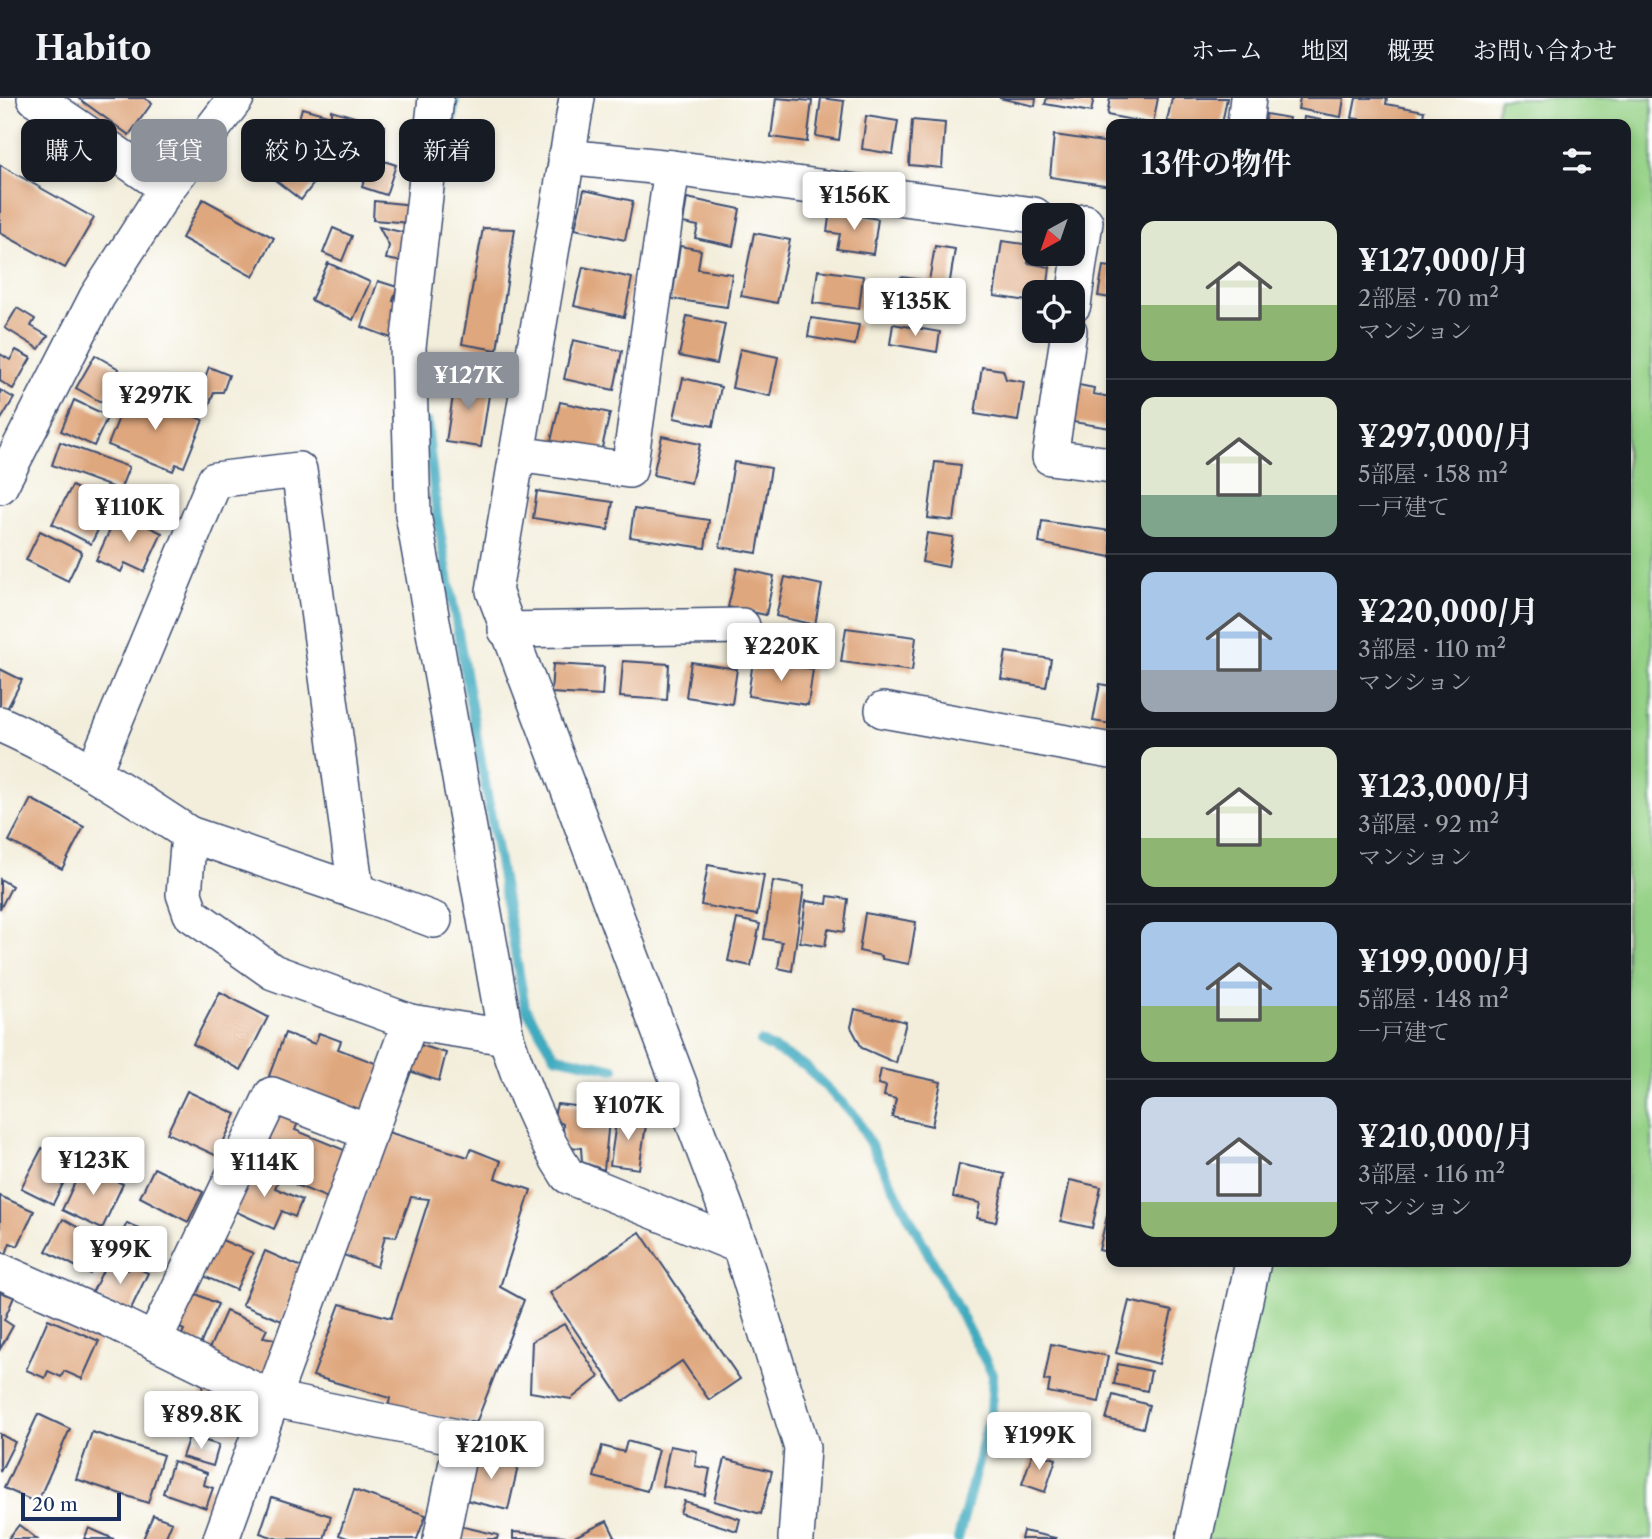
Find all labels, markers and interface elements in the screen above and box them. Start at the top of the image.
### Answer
text: Habito [35,28,151,69]
text: ホーム [1191,36,1263,65]
text: 地図 [1301,36,1349,65]
text: 概要 [1387,36,1435,65]
text: お問い合わせ [1473,36,1617,65]
chip: 購入 [21,119,117,182]
chip: 賃貸 [131,119,227,182]
chip: 絞り込み [241,119,385,182]
chip: 新着 [399,119,495,182]
icon: filters [1558,142,1596,180]
text: 13件の物件 [1141,145,1291,182]
pin: ¥156K [805,172,903,232]
text: ¥156K [819,181,889,209]
north arrow [1022,203,1085,266]
map controls [1022,203,1085,343]
text: ¥127,000/月 [1358,242,1530,279]
icon: home [1197,249,1281,333]
pin: ¥135K [866,278,964,338]
button: locate [1022,280,1085,343]
text: 2部屋 · 70 m² [1358,284,1499,312]
text: ¥135K [880,287,950,315]
text: マンション [1358,317,1472,345]
pin: ¥127K [419,352,517,412]
text: ¥127K [433,361,503,389]
pin: ¥297K [106,372,204,432]
text: ¥297K [118,381,192,409]
text: ¥297,000/月 [1358,418,1534,455]
icon: home [1197,425,1281,509]
text: 5部屋 · 158 m² [1358,460,1508,488]
pin: ¥110K [80,484,178,544]
text: ¥110K [94,493,164,521]
text: 一戸建て [1358,493,1450,521]
text: ¥220,000/月 [1358,593,1539,630]
icon: home [1197,600,1281,684]
pin: ¥220K [732,624,830,683]
text: ¥220K [743,632,819,660]
text: 3部屋 · 110 m² [1358,635,1506,663]
text: マンション [1358,668,1472,696]
text: ¥123,000/月 [1358,768,1533,805]
icon: home [1197,775,1281,859]
text: 3部屋 · 92 m² [1358,810,1499,838]
text: マンション [1358,843,1472,871]
text: ¥199,000/月 [1358,943,1533,980]
icon: home [1197,950,1281,1034]
text: 5部屋 · 148 m² [1358,985,1509,1013]
text: 一戸建て [1358,1018,1450,1046]
pin: ¥107K [579,1082,677,1142]
text: ¥107K [593,1091,663,1119]
text: ¥210,000/月 [1358,1118,1534,1155]
icon: home [1197,1125,1281,1209]
pin: ¥123K [44,1138,142,1197]
pin: ¥114K [215,1140,313,1199]
text: ¥123K [57,1146,129,1174]
text: ¥114K [230,1148,298,1176]
text: 3部屋 · 116 m² [1358,1160,1505,1188]
text: マンション [1358,1193,1472,1221]
pin: ¥99K [79,1226,161,1286]
text: ¥99K [89,1235,151,1263]
pin: ¥89.8K [144,1392,258,1451]
text: ¥89.8K [160,1400,242,1428]
pin: ¥199K [990,1412,1088,1472]
text: ¥199K [1003,1421,1075,1449]
pin: ¥210K [442,1422,540,1481]
text: ¥210K [455,1430,527,1458]
scale bar [21,1490,121,1522]
text: 20 m [32,1493,78,1516]

